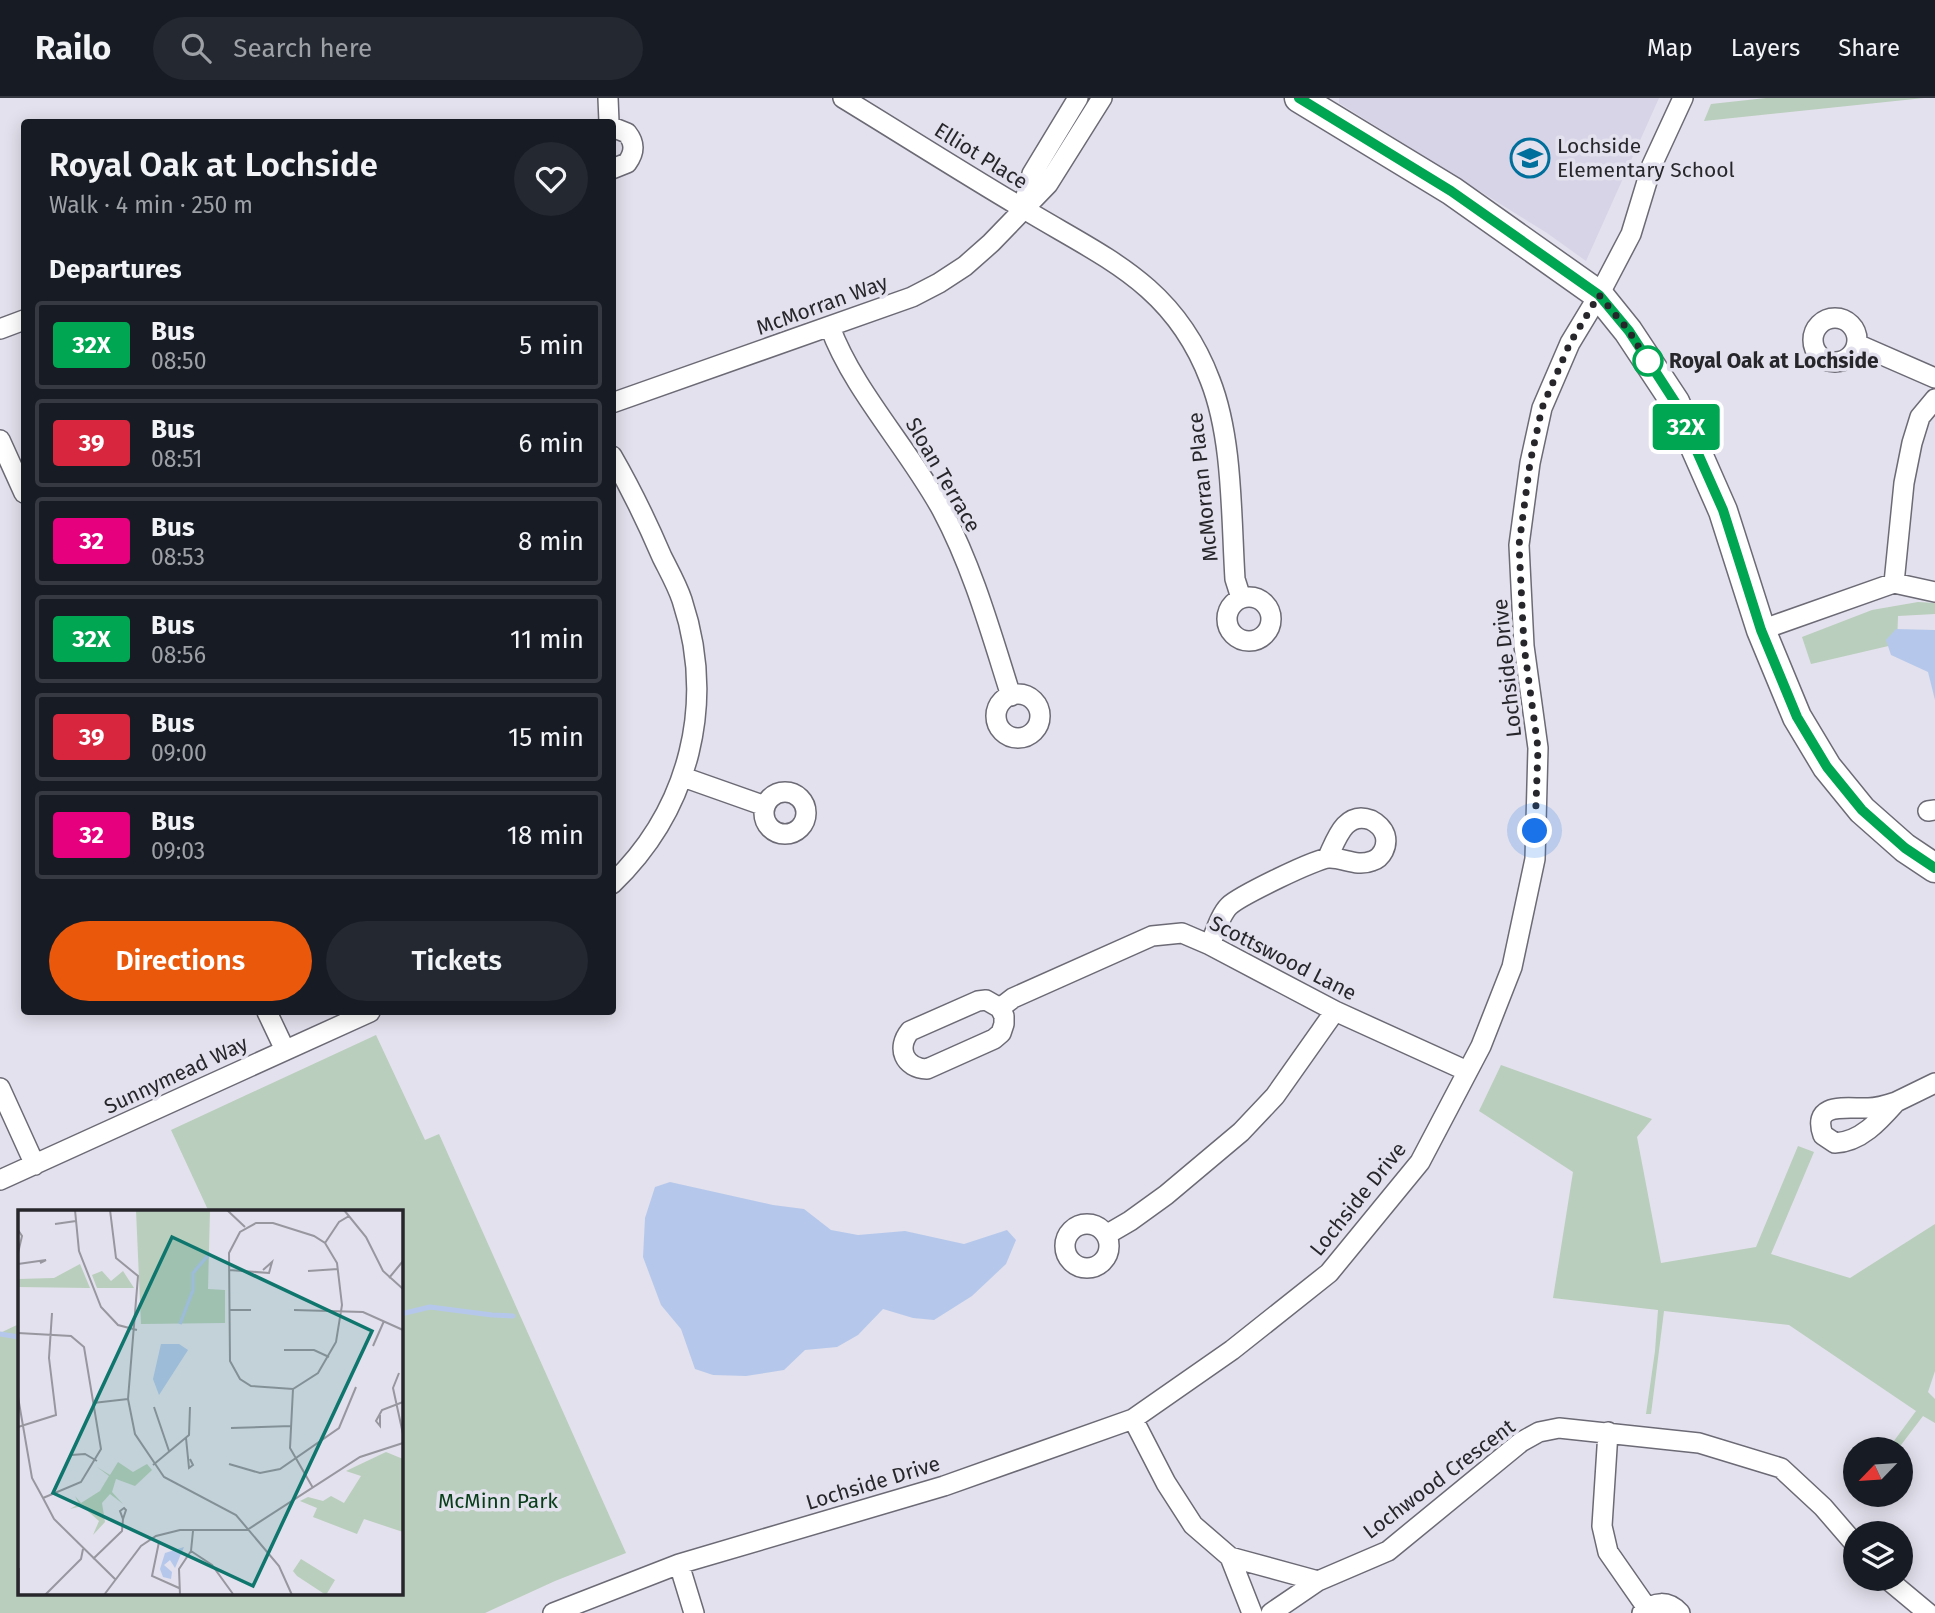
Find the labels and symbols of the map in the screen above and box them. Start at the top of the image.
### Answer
street label: Elliot Place [929,117,1033,195]
place label: Lochside Elementary School [1557,133,1735,183]
school or university icon: Lochside Elementary School [1509,137,1551,179]
street label: McMorran Way [753,269,892,341]
marker: Royal Oak at Lochside [1633,346,1663,376]
place label: Royal Oak at Lochside [1669,348,1879,374]
line badge: 32X [1646,404,1726,450]
street label: McMorran Place [1182,411,1224,563]
street label: Sloan Terrace [900,413,986,537]
street label: Lochside Drive [1487,597,1527,739]
your location [1517,813,1552,848]
street label: Scottswood Lane [1205,910,1361,1006]
street label: Sunnymead Way [100,1030,253,1120]
street label: Lochside Drive [1304,1137,1412,1261]
inset map [18,1210,402,1596]
street label: Lochwood Crescent [1358,1413,1520,1545]
north arrow [1843,1437,1913,1507]
street label: Lochside Drive [803,1450,943,1516]
park label: McMinn Park [438,1488,558,1514]

